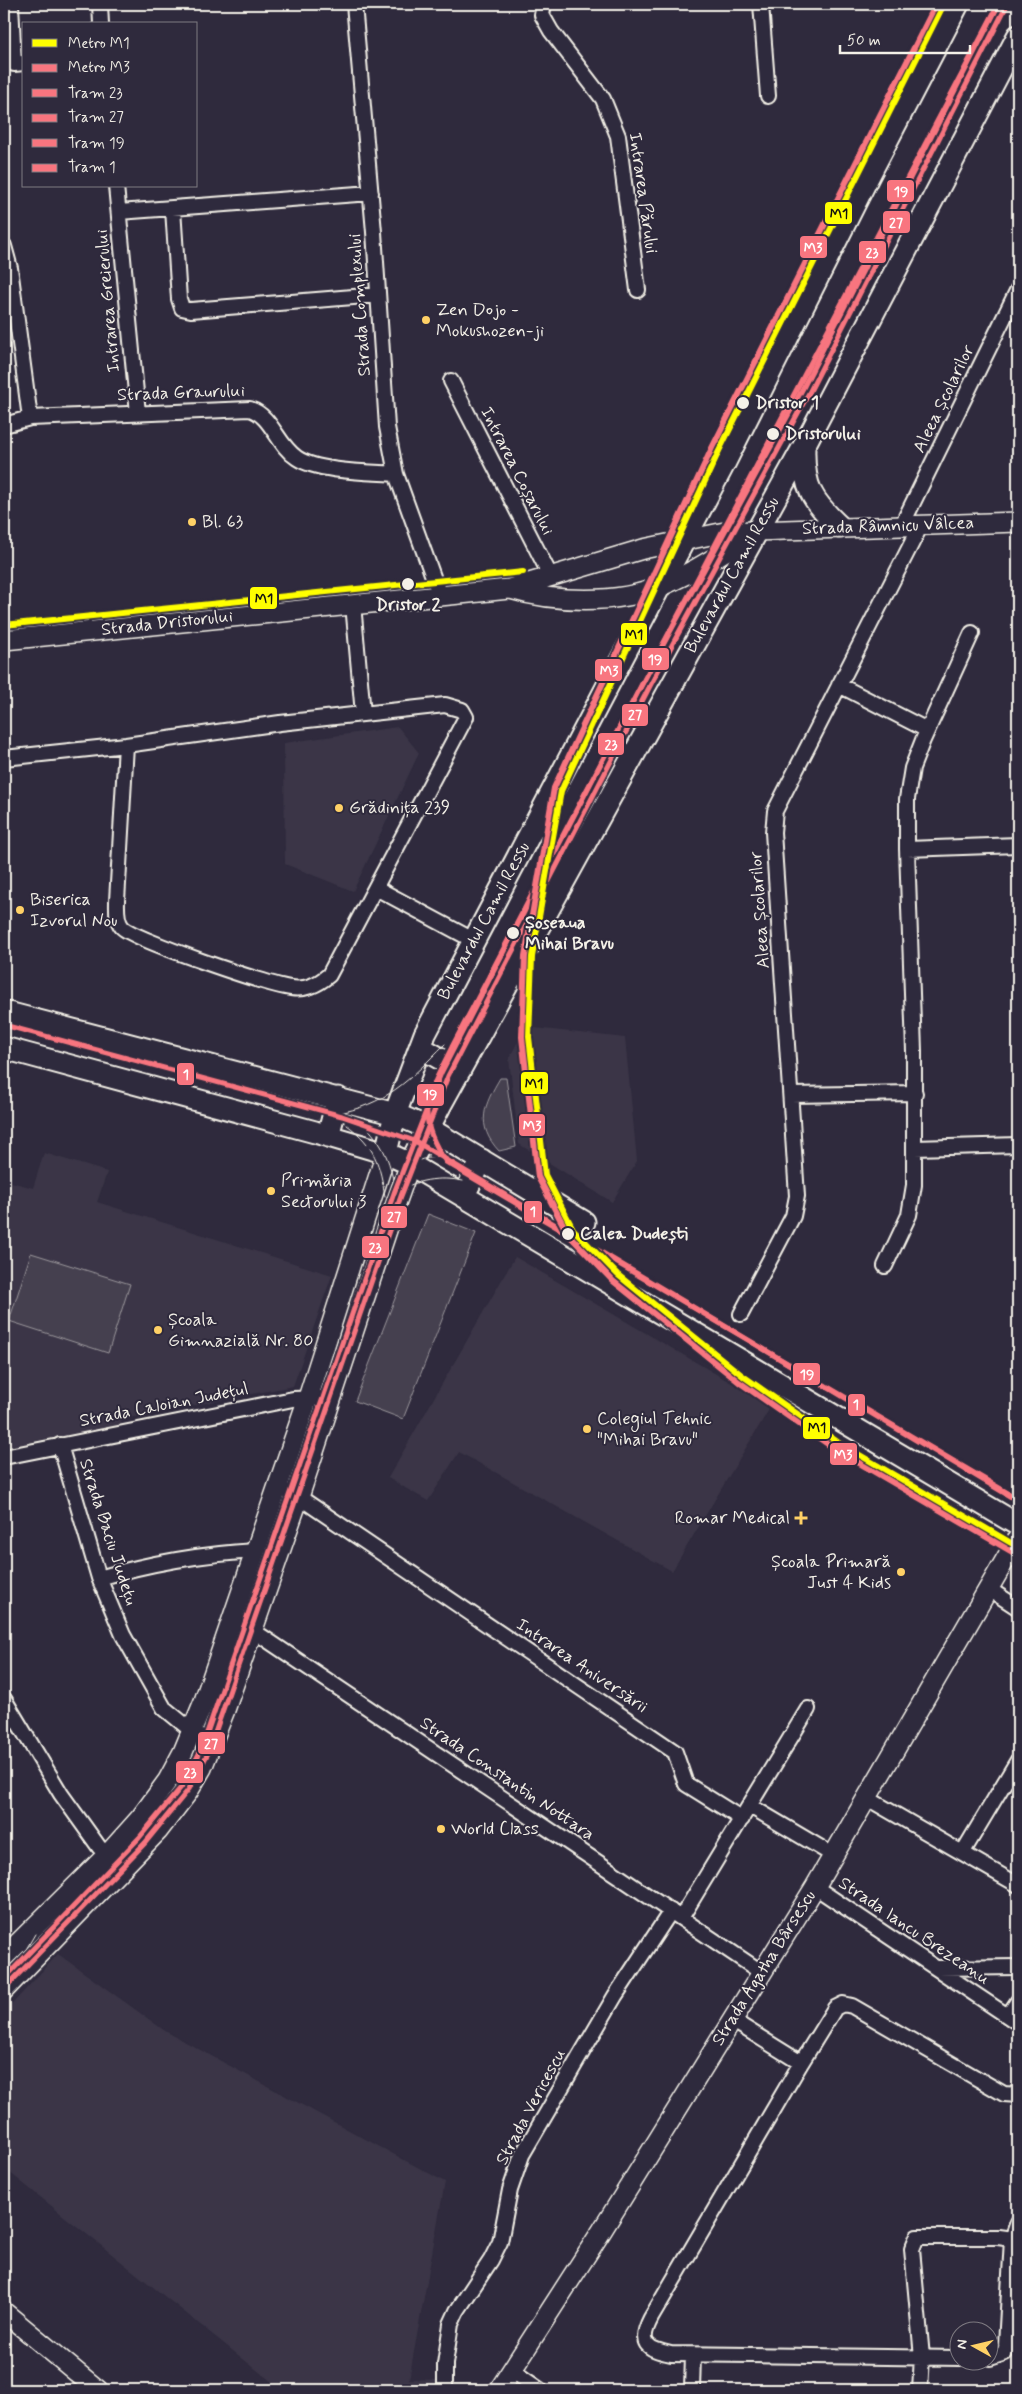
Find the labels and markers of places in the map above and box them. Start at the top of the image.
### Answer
place label: Zen Dojo - Mokushozen-ji [436,298,544,343]
marker: Zen Dojo - Mokushozen-ji [420,314,432,326]
place label: Dristor 1 [755,391,819,415]
marker: Dristor 1 [735,395,751,411]
place label: Dristorului [785,422,861,446]
marker: Dristorului [765,426,781,442]
place label: Bl. 63 [202,510,244,534]
marker: Bl. 63 [186,516,198,528]
marker: Dristor 2 [400,576,416,592]
place label: Dristor 2 [376,593,441,617]
place label: Grădinița 239 [349,796,450,820]
marker: Grădinița 239 [333,802,345,814]
place label: Biserica Izvorul Nou [30,888,118,933]
marker: Biserica Izvorul Nou [14,904,26,916]
place label: Șoseaua Mihai Bravu [525,911,614,956]
marker: Șoseaua Mihai Bravu [505,925,521,941]
place label: Primăria Sectorului 3 [281,1169,366,1214]
marker: Primăria Sectorului 3 [265,1185,277,1197]
place label: Calea Dudești [580,1222,688,1246]
marker: Calea Dudești [560,1226,576,1242]
place label: Școala Gimnazială Nr. 80 [168,1308,314,1353]
marker: Școala Gimnazială Nr. 80 [152,1324,164,1336]
place label: Colegiul Tehnic "Mihai Bravu" [597,1407,712,1452]
marker: Colegiul Tehnic "Mihai Bravu" [581,1423,593,1435]
place label: Romar Medical [675,1506,790,1530]
marker: Romar Medical [794,1511,808,1525]
place label: Școala Primară Just 4 Kids [771,1550,891,1595]
marker: Școala Primară Just 4 Kids [895,1566,907,1578]
place label: World Class [451,1817,539,1841]
marker: World Class [435,1823,447,1835]

